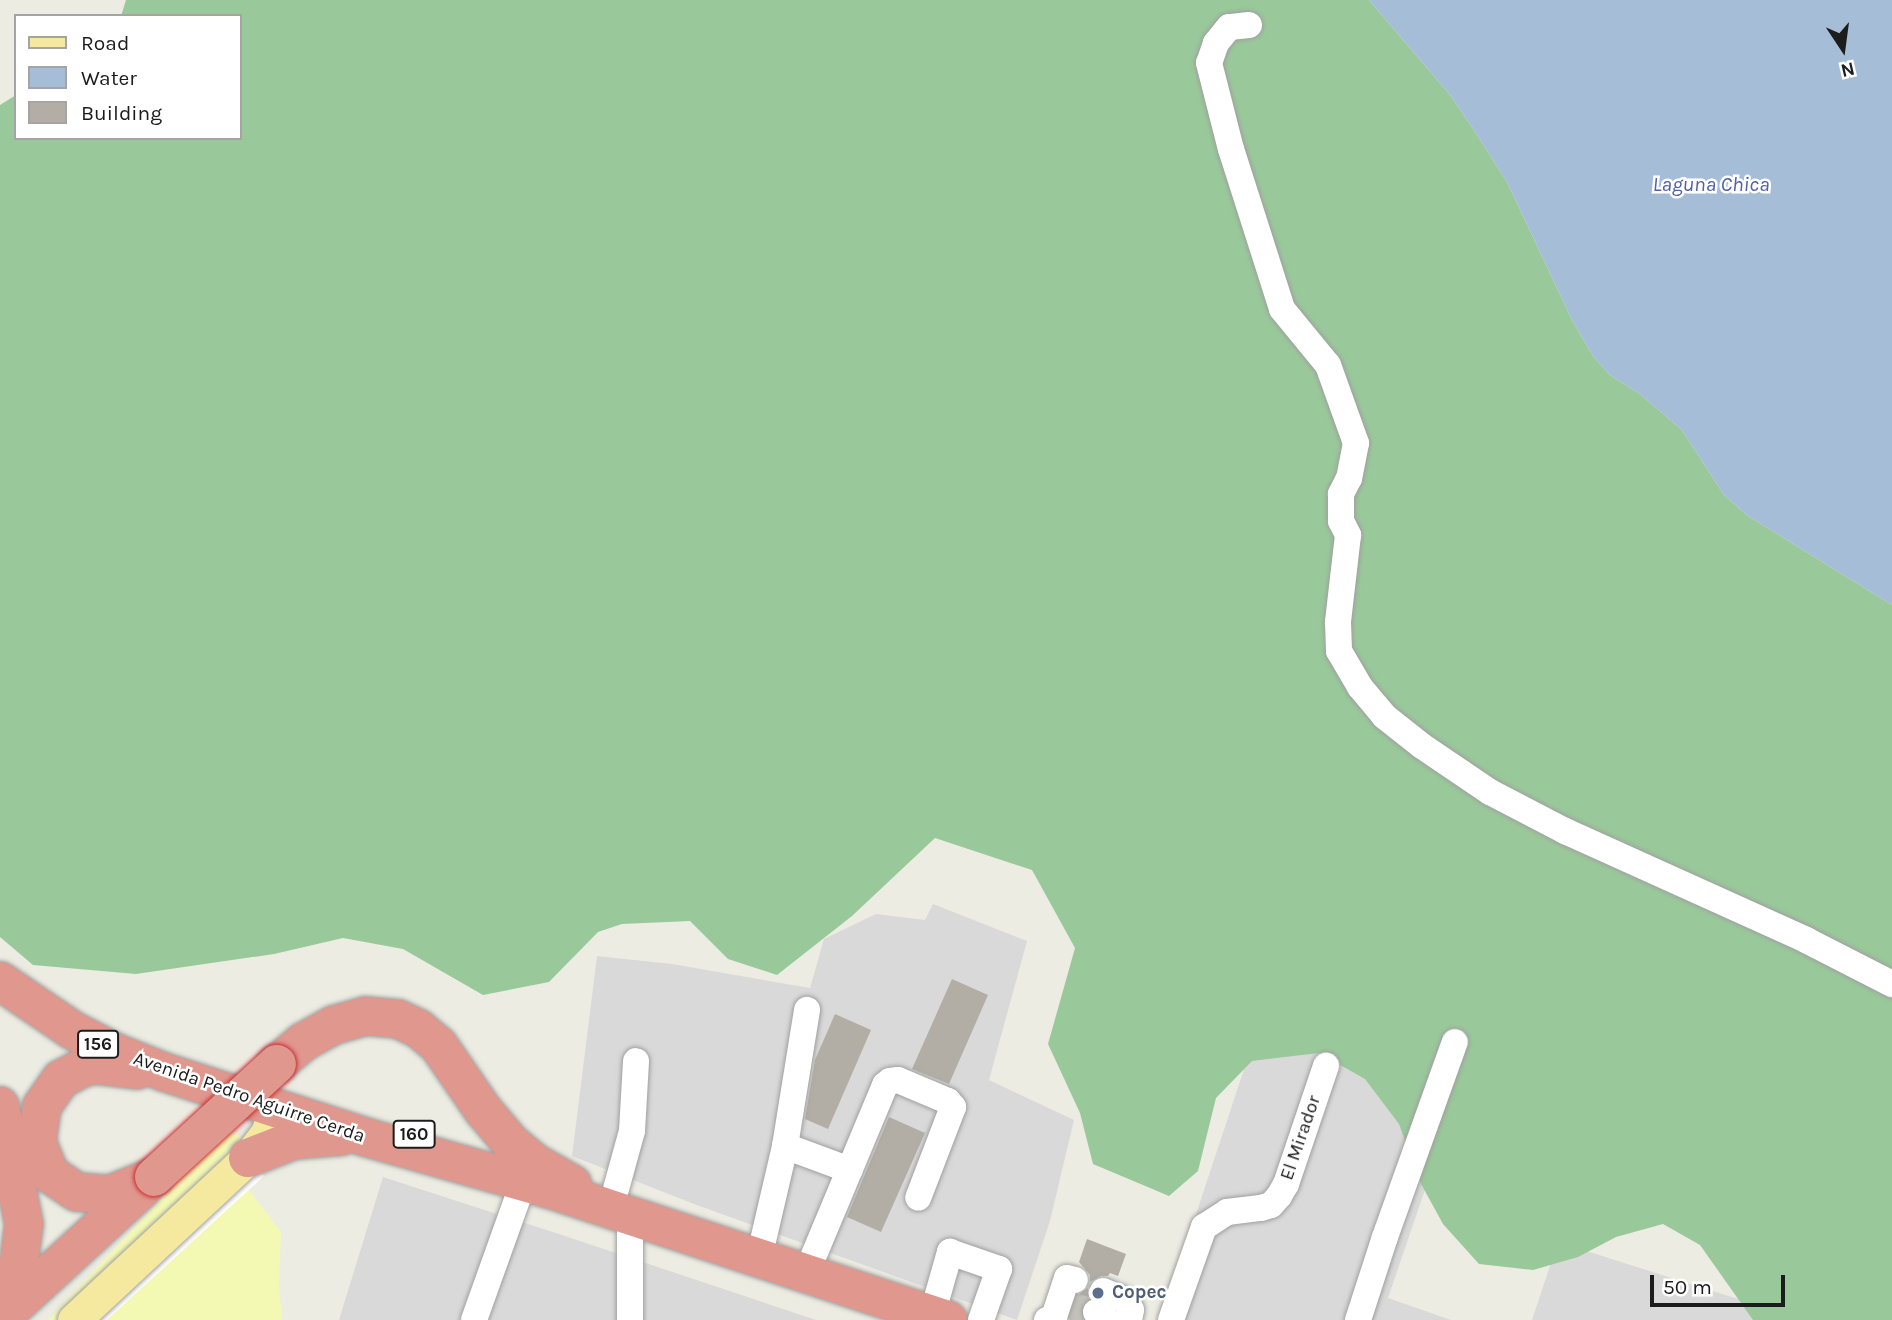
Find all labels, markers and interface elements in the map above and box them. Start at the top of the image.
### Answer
legend [14,14,242,140]
north arrow [1808,14,1878,84]
text: Road [81,31,129,55]
text: N [1839,57,1857,82]
text: Water [81,66,137,90]
text: Building [81,101,162,125]
water label: Laguna Chica [1653,171,1769,197]
road number: 156 [77,1030,119,1058]
street label: Avenida Pedro Aguirre Cerda [130,1048,368,1148]
street label: El Mirador [1276,1093,1326,1183]
road number: 160 [391,1120,437,1148]
scale bar [1654,1260,1789,1304]
text: 50 m [1663,1275,1712,1299]
place label: Copec [1112,1282,1167,1304]
marker: Copec [1090,1285,1106,1301]

